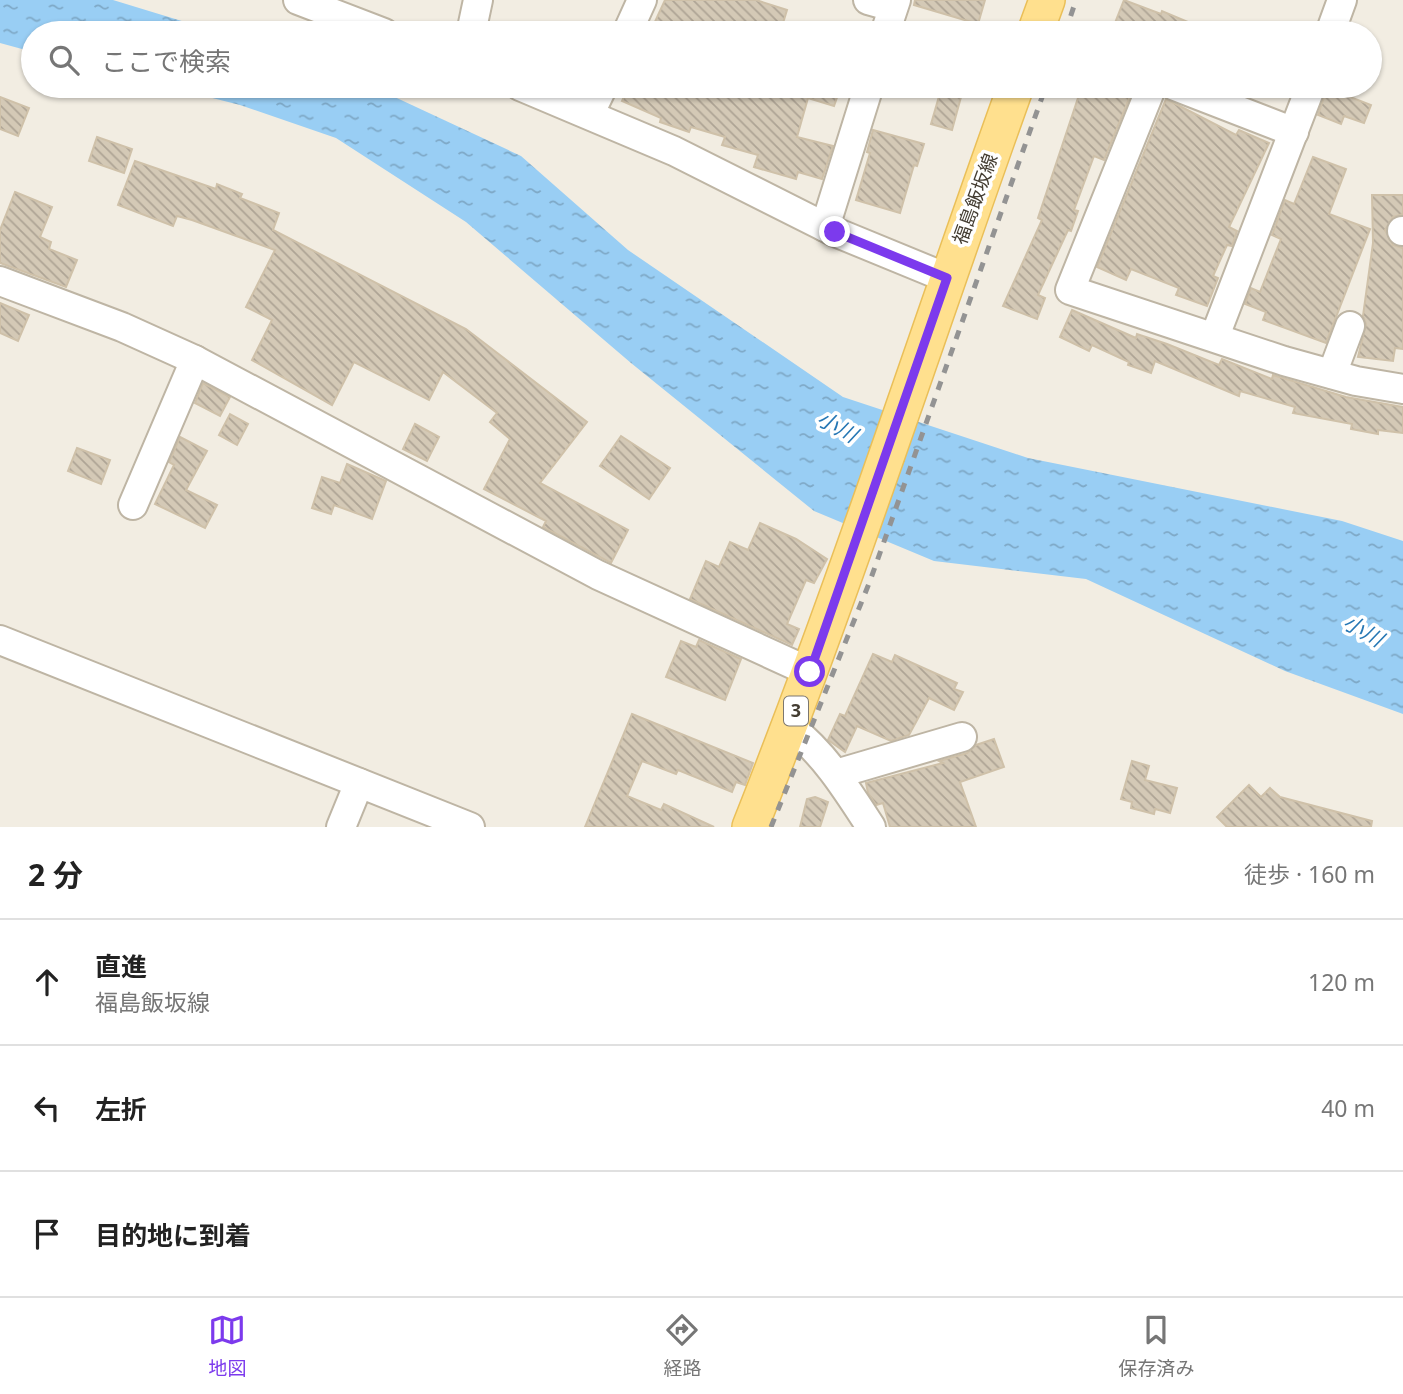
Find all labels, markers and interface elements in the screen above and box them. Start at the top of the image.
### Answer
search box [21,21,1382,98]
icon: search [45,41,83,79]
text: ここで検索 [101,43,231,79]
street label: 福島飯坂線 [947,150,1003,248]
route end [819,216,850,247]
water label: 小川 [812,404,864,450]
water label: 小川 [1338,608,1390,654]
route start [794,656,825,687]
road number: 3 [784,696,808,726]
text: 2 分 [28,854,83,895]
text: 徒歩 · 160 m [1244,858,1375,890]
text: 直進 [95,948,147,984]
icon: ahead [28,963,66,1001]
text: 120 m [1308,966,1375,998]
text: 福島飯坂線 [95,986,210,1018]
icon: left [28,1089,66,1127]
text: 左折 [95,1091,147,1127]
text: 40 m [1321,1092,1375,1124]
icon: arrive [28,1215,66,1253]
text: 目的地に到着 [95,1217,251,1253]
tab: 地図 [208,1311,247,1381]
tab: 経路 [663,1311,702,1381]
tab: 保存済み [1118,1311,1195,1381]

